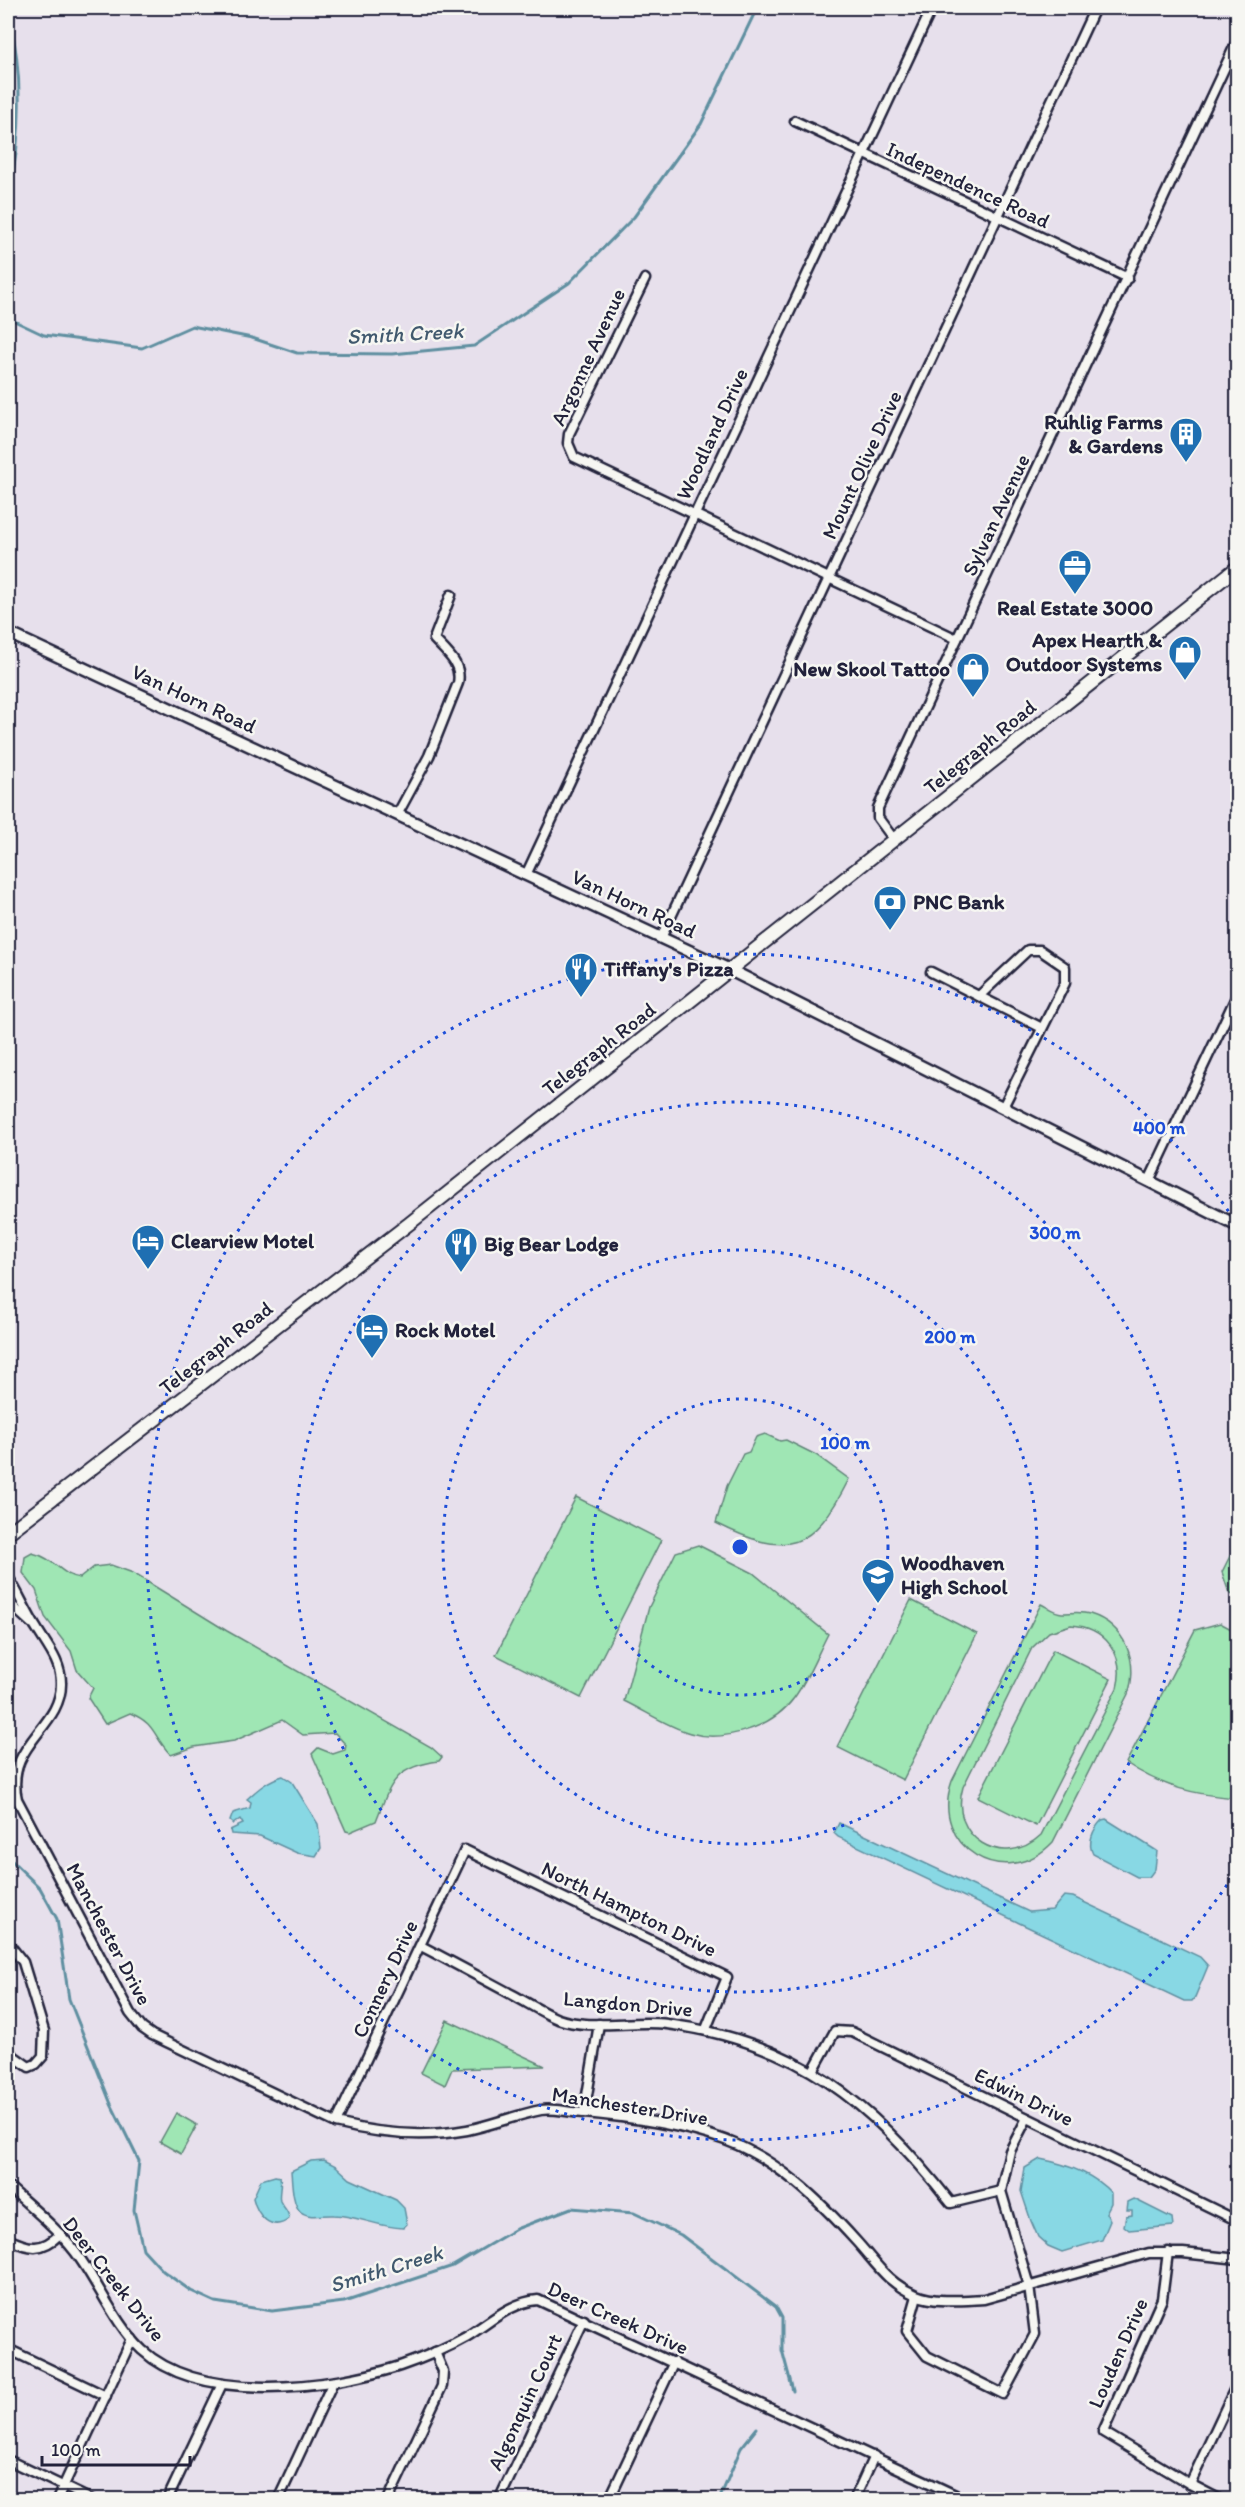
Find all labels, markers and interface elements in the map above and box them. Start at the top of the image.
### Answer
street label: Independence Road [883,136,1054,233]
street label: Argonne Avenue [545,284,630,429]
water label: Smith Creek [346,317,466,350]
street label: Woodland Drive [670,364,753,504]
street label: Mount Olive Drive [816,386,907,543]
place label: Ruhlig Farms & Gardens [1044,409,1163,458]
building icon: Ruhlig Farms & Gardens [1168,416,1204,463]
street label: Sylvan Avenue [956,450,1035,580]
office icon: Real Estate 3000 [1057,548,1093,595]
place label: Real Estate 3000 [997,595,1153,620]
place label: Apex Hearth & Outdoor Systems [1006,627,1162,677]
shop icon: Apex Hearth & Outdoor Systems [1167,634,1203,681]
shop icon: New Skool Tattoo [955,651,991,698]
place label: New Skool Tattoo [793,656,950,681]
street label: Van Horn Road [128,659,261,739]
street label: Telegraph Road [919,693,1041,799]
street label: Van Horn Road [568,864,701,944]
bank icon: PNC Bank [872,884,908,931]
place label: PNC Bank [913,889,1005,914]
restaurant icon: Tiffany's Pizza [563,951,599,998]
place label: Tiffany's Pizza [603,956,734,982]
street label: Telegraph Road [537,996,661,1101]
text: 400 m [1133,1117,1186,1139]
text: 300 m [1029,1222,1081,1244]
hotel icon: Clearview Motel [130,1223,166,1270]
restaurant icon: Big Bear Lodge [443,1226,479,1273]
place label: Clearview Motel [171,1228,315,1253]
place label: Big Bear Lodge [484,1231,619,1257]
street label: Telegraph Road [154,1295,278,1400]
hotel icon: Rock Motel [354,1312,390,1359]
place label: Rock Motel [395,1317,496,1342]
text: 200 m [925,1326,976,1348]
text: 100 m [820,1432,871,1454]
centre of rings [730,1537,750,1557]
place label: Woodhaven High School [901,1550,1009,1600]
school or university icon: Woodhaven High School [860,1557,896,1604]
street label: North Hampton Drive [537,1855,721,1962]
street label: Manchester Drive [61,1858,158,2009]
street label: Connery Drive [346,1916,423,2042]
street label: Langdon Drive [562,1985,694,2022]
street label: Edwin Drive [971,2062,1078,2131]
street label: Manchester Drive [550,2081,710,2130]
street label: Deer Creek Drive [58,2211,171,2346]
water label: Smith Creek [326,2238,448,2298]
street label: Deer Creek Drive [544,2275,693,2360]
street label: Louden Drive [1082,2294,1153,2412]
street label: Algonquin Court [482,2329,567,2474]
scale bar [42,2429,190,2467]
text: 100 m [51,2439,101,2461]

